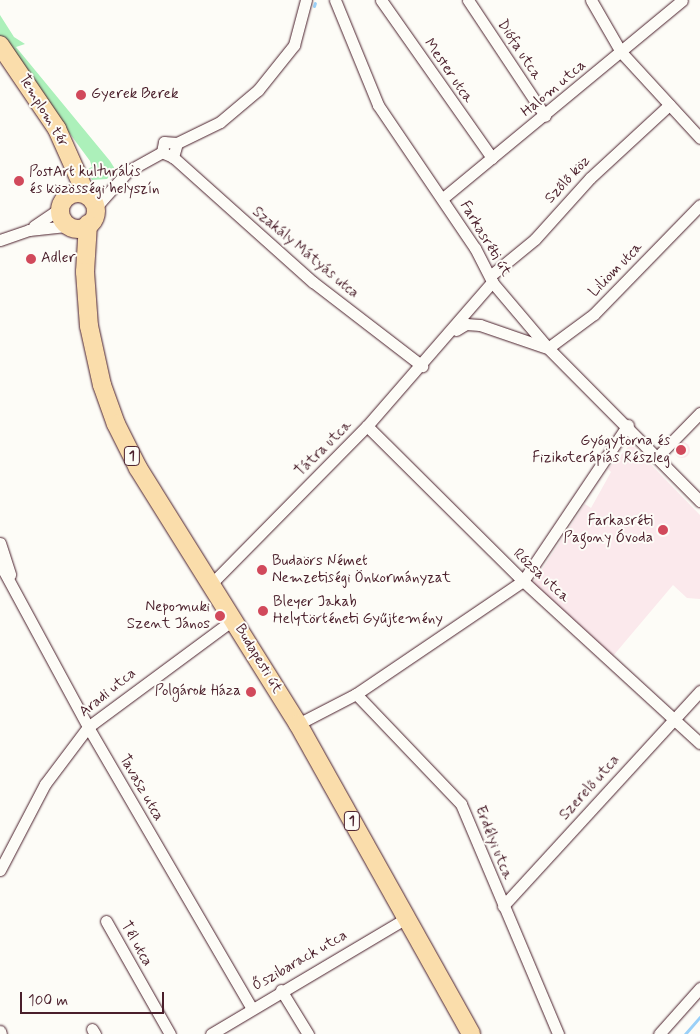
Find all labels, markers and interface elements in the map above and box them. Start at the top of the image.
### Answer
street label: Diófa utca [493,17,545,83]
street label: Mester utca [418,34,478,108]
street label: Halom utca [519,57,589,121]
street label: Templom tér [14,71,72,151]
place label: Gyerek Berek [91,86,179,104]
marker: Gyerek Berek [75,89,87,101]
street label: Szőlő köz [542,153,594,207]
place label: PostArt kulturális és közösségi helyszín [29,163,160,198]
marker: PostArt kulturális és közösségi helyszín [13,175,25,187]
street label: Farkasréti út [455,198,515,280]
street label: Szakály Mátyás utca [246,202,364,304]
street label: Liliom utca [584,237,648,303]
place label: Adler [41,250,76,268]
marker: Adler [25,253,37,265]
street label: Tátra utca [292,417,356,481]
place label: Gyógytorna és Fizikoterápiás Részleg [532,432,670,467]
marker: Gyógytorna és Fizikoterápiás Részleg [674,443,688,457]
road number: 1 [123,444,141,468]
place label: Farkasréti Pagony Óvoda [563,512,653,547]
marker: Farkasréti Pagony Óvoda [657,524,669,536]
street label: Rózsa utca [509,545,573,607]
place label: Budaörs Német Nemzetiségi Önkormányzat [272,552,451,587]
marker: Budaörs Német Nemzetiségi Önkormányzat [256,564,268,576]
place label: Bleyer Jakab Helytörténeti Gyűjtemény [273,593,443,628]
place label: Nepomuki Szent János [126,598,210,633]
marker: Bleyer Jakab Helytörténeti Gyűjtemény [257,605,269,617]
marker: Nepomuki Szent János [214,610,226,622]
street label: Budapesti út [230,621,286,697]
street label: Aradi utca [76,665,140,721]
place label: Polgárok Háza [153,683,241,701]
marker: Polgárok Háza [245,686,257,698]
street label: Tavasz utca [114,751,168,825]
street label: Szerelő utca [556,752,624,824]
street label: Erdélyi utca [470,804,516,882]
road number: 1 [343,809,361,832]
street label: Tél utca [115,917,157,971]
street label: Őszibarack utca [249,927,351,995]
scale bar [22,982,166,1014]
text: 100 m [28,991,68,1011]

